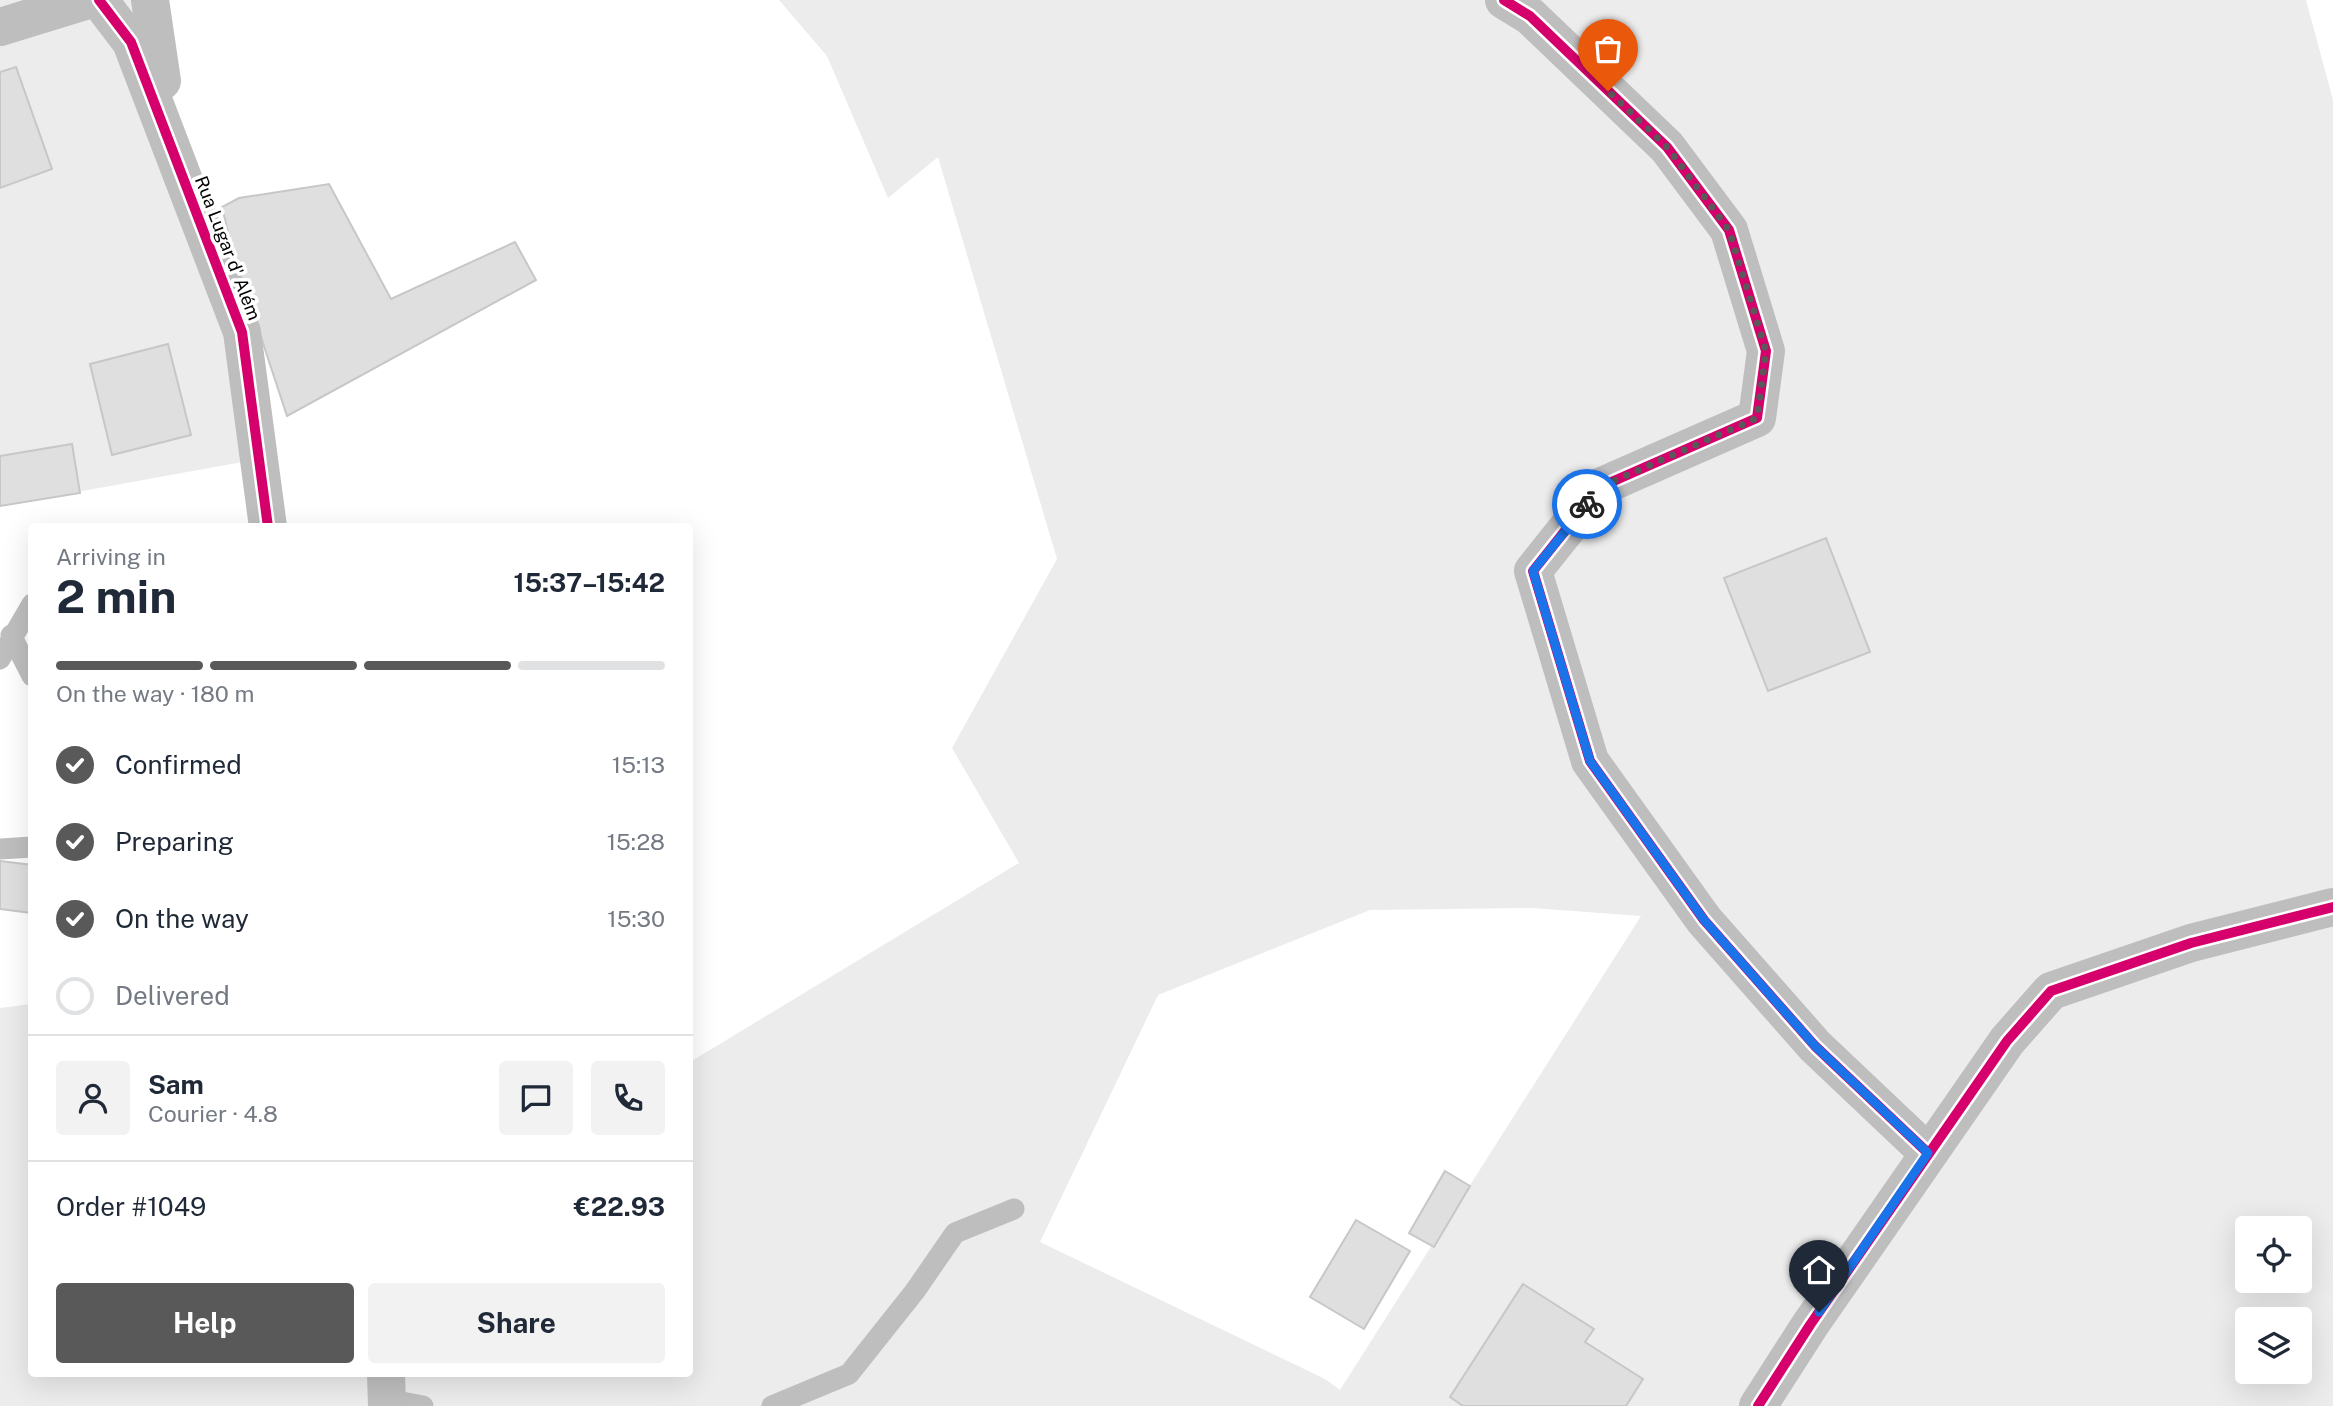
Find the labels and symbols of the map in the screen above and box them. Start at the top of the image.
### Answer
pin [1578,19,1638,91]
street label: Rua Lugar d' Além [191,173,265,323]
courier [1552,469,1622,539]
pin [1789,1240,1849,1312]

